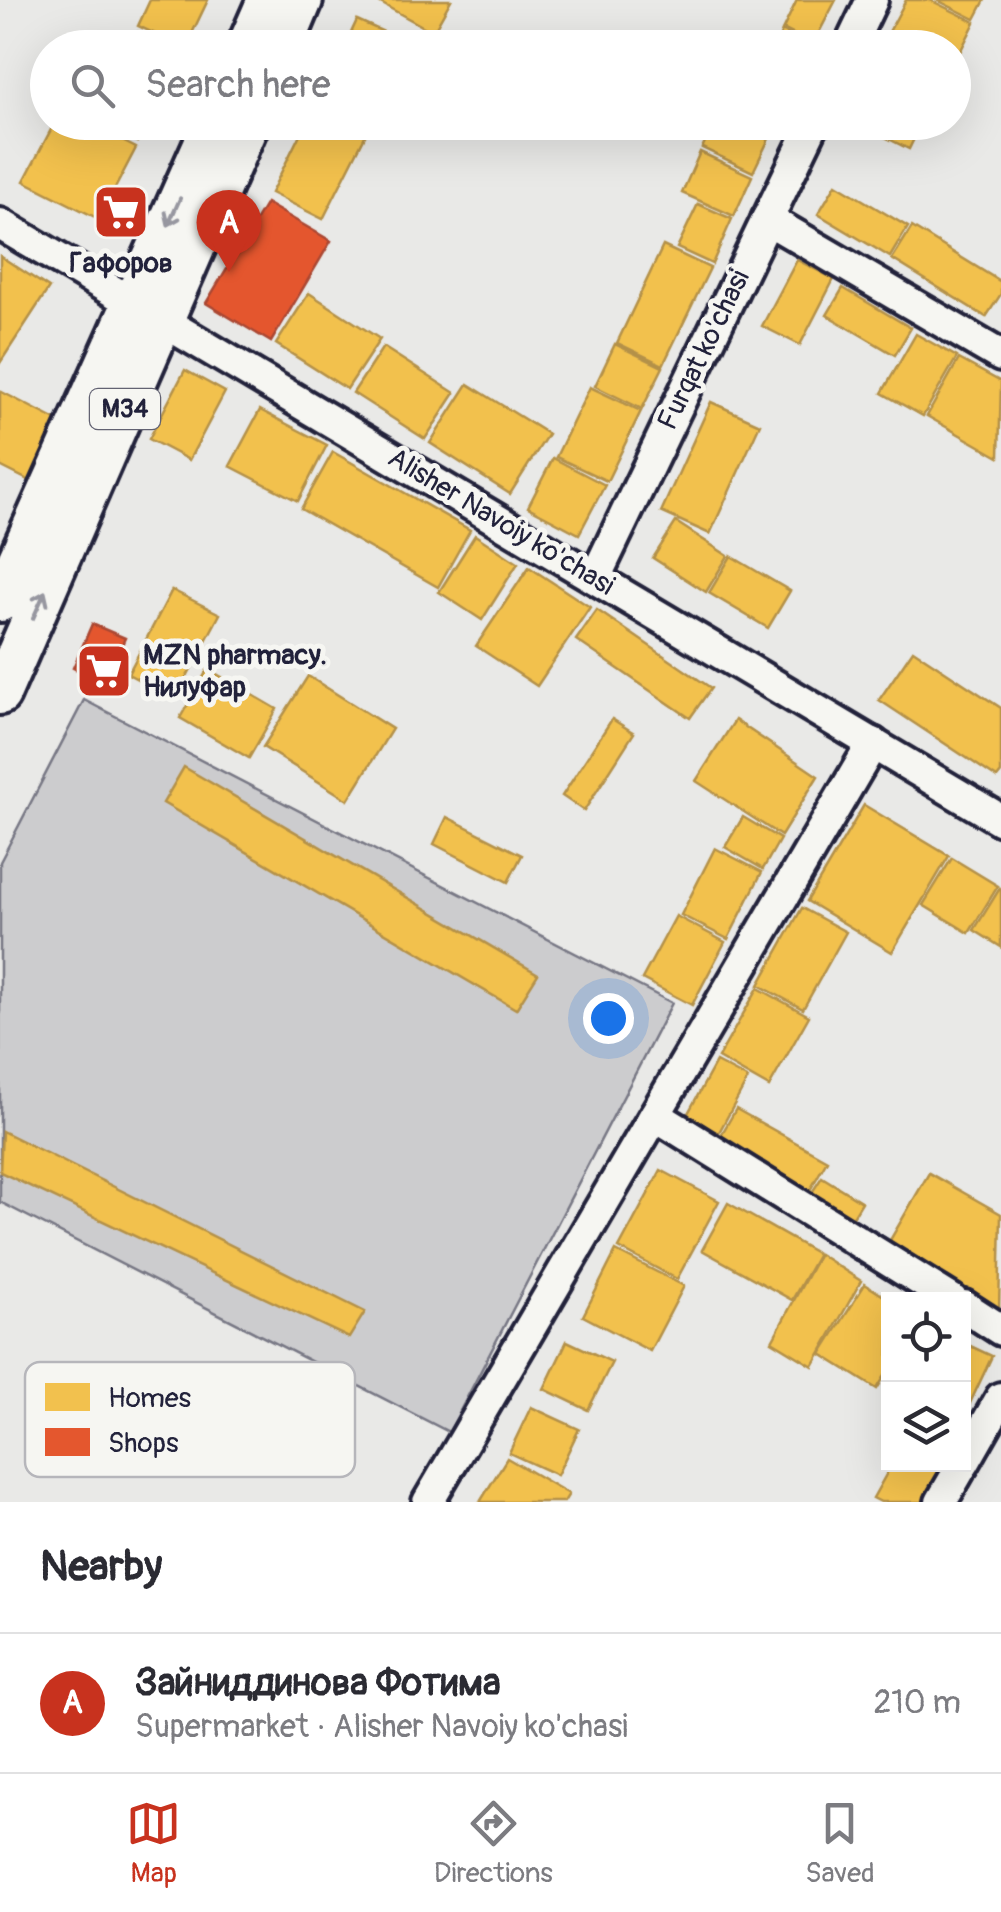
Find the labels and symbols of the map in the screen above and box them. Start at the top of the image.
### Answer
supermarket icon: Гафоров [91,182,151,242]
pin: A [196,190,262,272]
one-way arrow [164,196,182,227]
place label: Гафоров [69,246,173,281]
street label: Furqat ko'chasi [650,264,758,436]
road number: M34 [90,389,160,429]
street label: Alisher Navoiy ko'chasi [381,441,621,603]
one-way arrow [31,590,49,621]
place label: MZN pharmacy. Нилуфар [143,638,327,705]
supermarket icon: MZN pharmacy. Нилуфар [74,641,134,701]
your location [583,993,634,1044]
legend [25,1362,355,1477]
text: Homes [108,1381,192,1416]
text: Shops [108,1426,179,1461]

